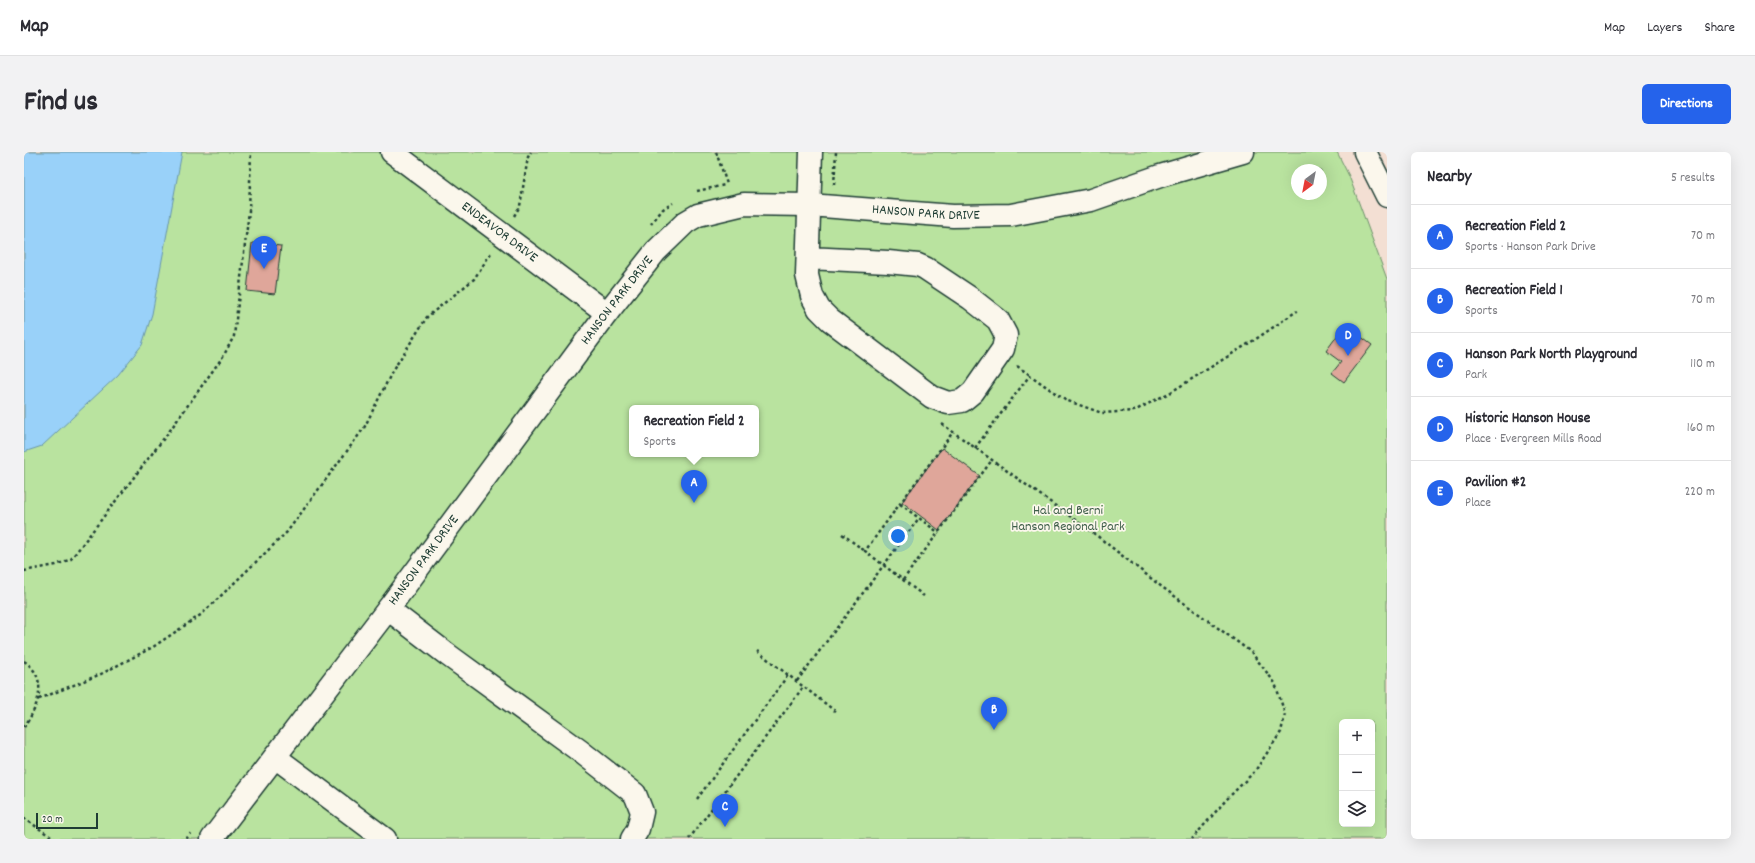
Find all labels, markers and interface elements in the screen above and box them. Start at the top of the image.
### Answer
text: Map [20,14,49,41]
text: Map [1604,18,1625,38]
text: Layers [1647,18,1682,38]
text: Share [1704,18,1735,38]
text: Find us [24,84,98,124]
button: Directions [1642,84,1731,124]
north arrow [1291,164,1327,200]
text: Nearby [1427,166,1471,190]
text: 5 results [1671,169,1715,188]
street label: ENDEAVOR DRIVE [457,197,542,268]
street label: HANSON PARK DRIVE [871,200,981,226]
text: Recreation Field 2 [1465,216,1566,238]
text: A [1436,227,1444,246]
text: 70 m [1691,227,1715,246]
pin: E [251,236,277,269]
text: Sports · Hanson Park Drive [1465,238,1596,257]
street label: HANSON PARK DRIVE [576,251,659,349]
text: Recreation Field 1 [1465,280,1563,302]
text: B [1437,291,1443,310]
text: 70 m [1691,291,1715,310]
text: Sports [1465,302,1498,321]
pin: D [1335,323,1361,356]
text: Hanson Park North Playground [1465,344,1637,366]
text: C [1437,355,1443,374]
text: 110 m [1690,355,1715,374]
text: Park [1465,366,1487,385]
popup [629,405,759,457]
text: Historic Hanson House [1465,408,1590,430]
text: Recreation Field 2 [643,411,745,433]
text: D [1437,419,1443,438]
text: 160 m [1687,419,1715,438]
text: Place · Evergreen Mills Road [1465,430,1602,449]
text: Sports [643,433,676,452]
pin: A [681,470,707,503]
text: Pavilion #2 [1465,472,1526,494]
text: E [1437,483,1443,502]
text: 220 m [1685,483,1715,502]
text: Place [1465,494,1491,513]
park label: Hal and Berni Hanson Regional Park [1011,501,1125,537]
street label: HANSON PARK DRIVE [384,511,465,610]
your location [888,526,908,546]
pin: B [981,697,1007,730]
map controls [1339,719,1375,827]
button: + [1339,719,1375,755]
button: − [1339,755,1375,791]
button: layers [1339,791,1375,827]
pin: C [712,794,738,827]
scale bar [36,811,98,830]
text: 20 m [42,812,63,828]

